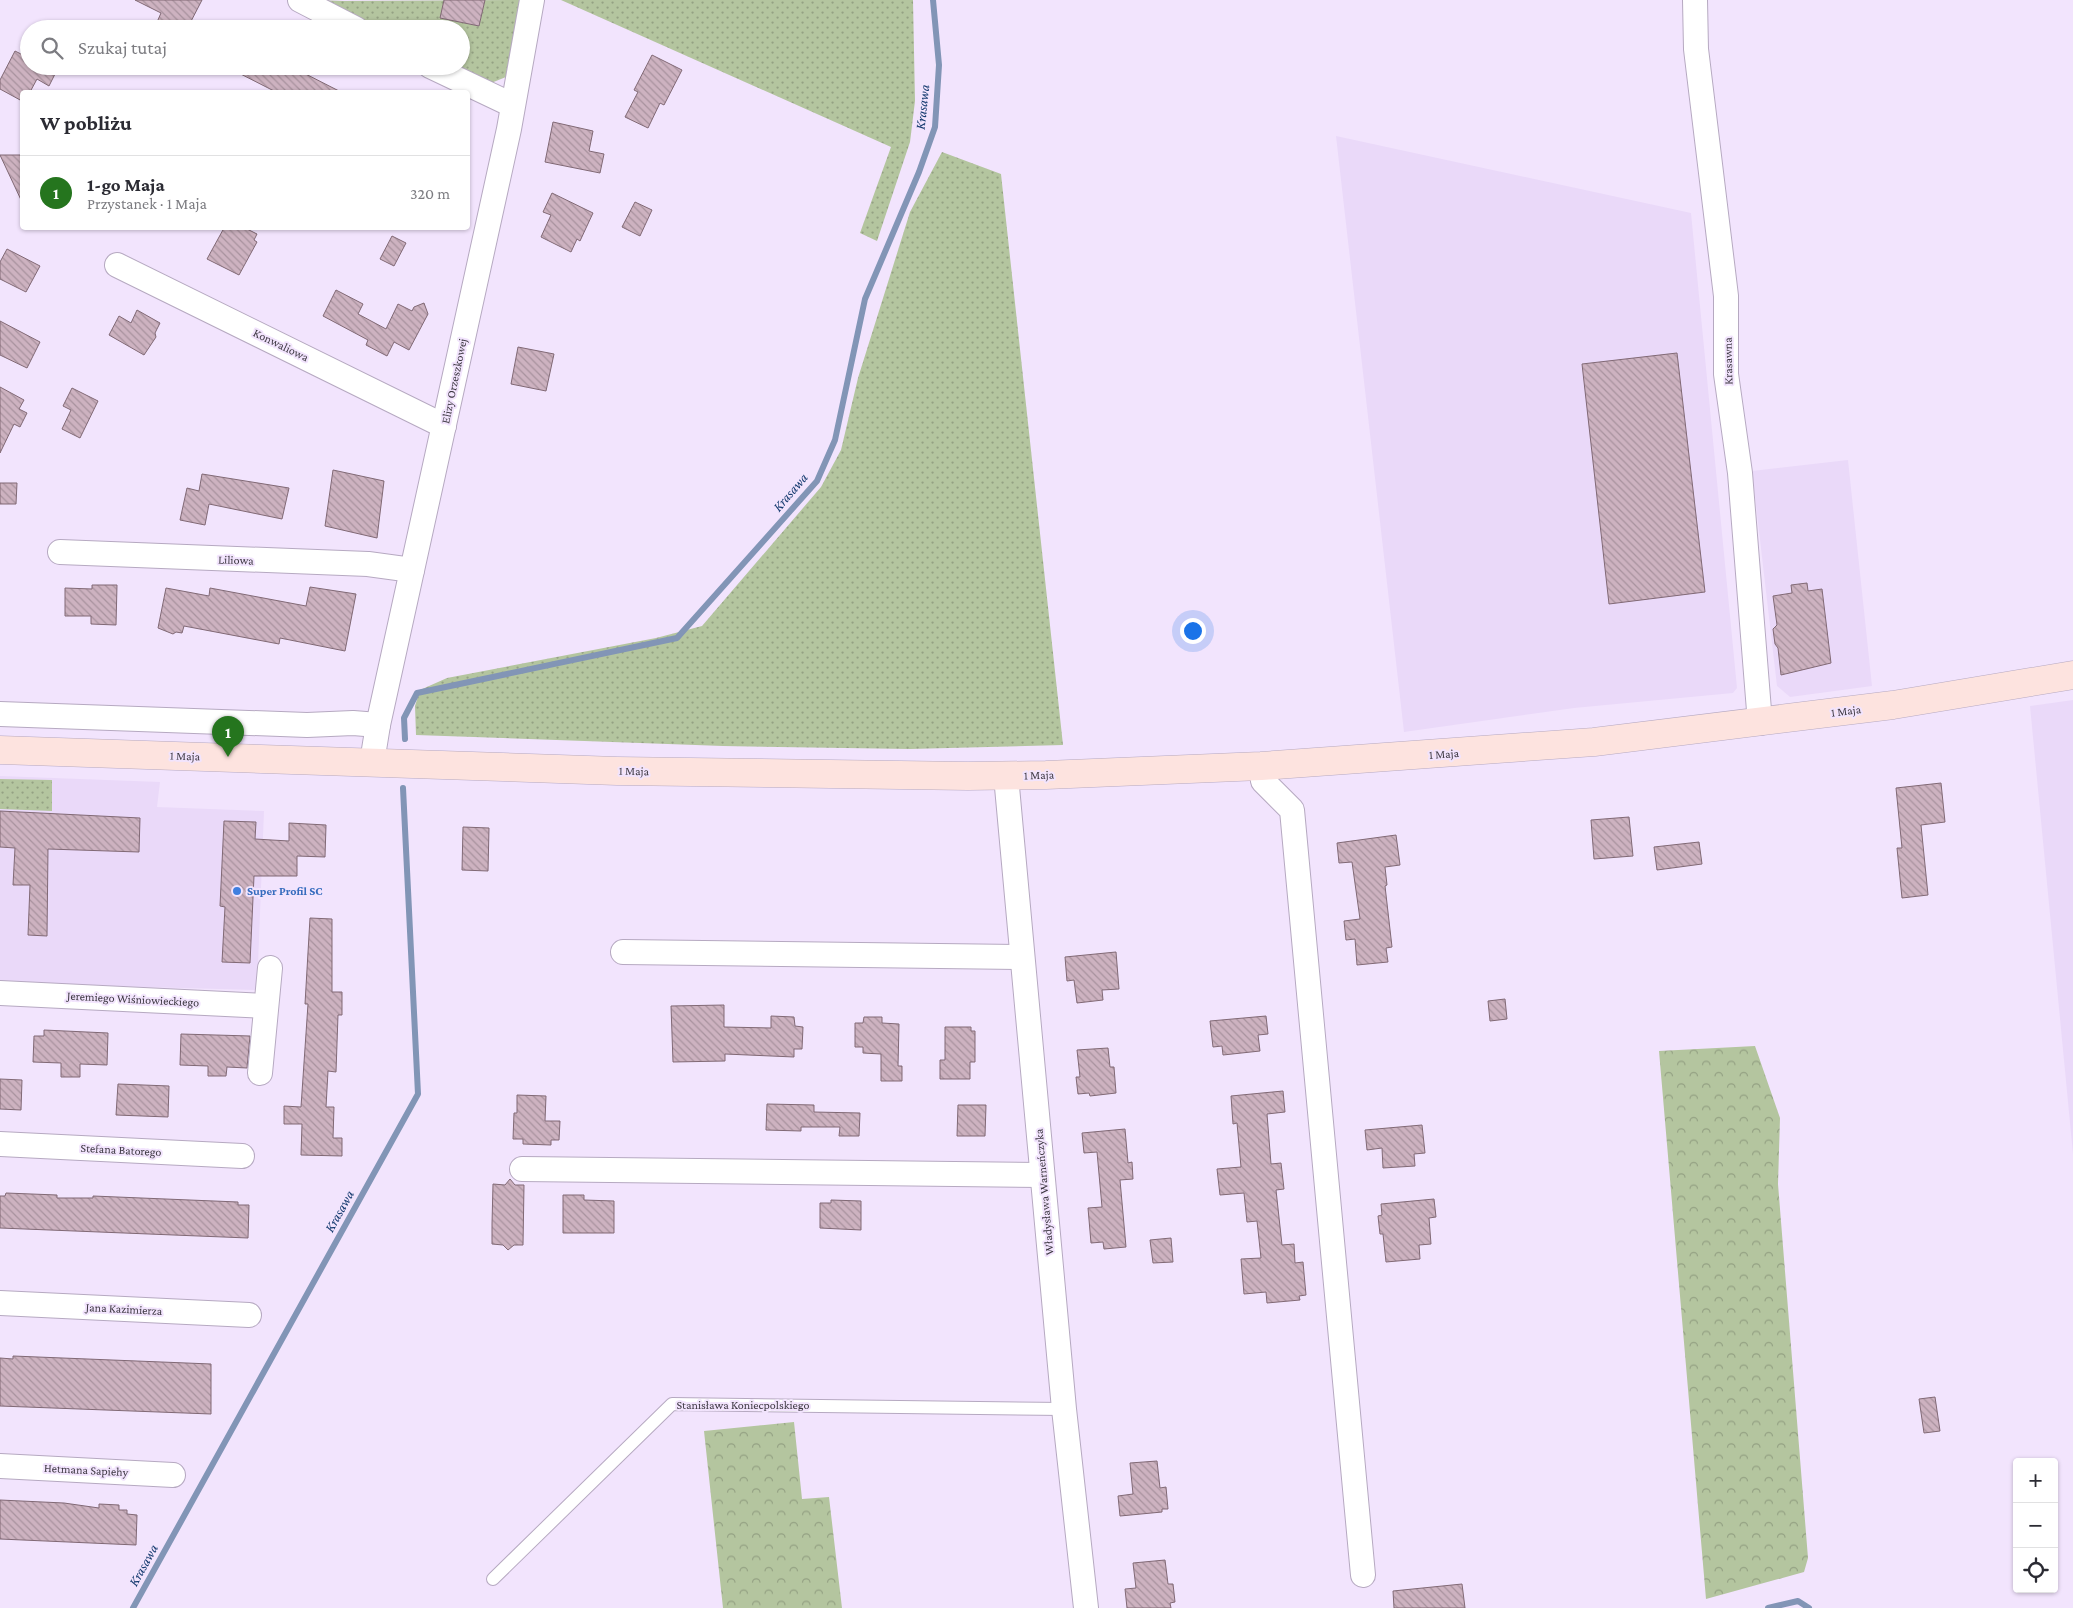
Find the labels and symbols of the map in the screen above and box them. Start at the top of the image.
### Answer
water label: Krasawa [912,83,932,130]
street label: Konwaliowa [251,326,311,365]
street label: Elizy Orzeszkowej [438,337,470,425]
street label: Krasawna [1721,337,1735,385]
water label: Krasawa [769,469,811,514]
street label: Liliowa [218,552,254,568]
your location [1180,618,1206,644]
street label: 1 Maja [1830,702,1862,720]
pin: 1 [212,716,244,757]
street label: 1 Maja [1428,746,1460,762]
street label: 1 Maja [170,748,201,764]
street label: 1 Maja [619,764,650,778]
street label: 1 Maja [1024,767,1055,783]
place label: Super Profil SC [247,884,323,898]
marker: Super Profil SC [231,885,243,897]
street label: Jeremiego Wiśniowieckiego [66,988,199,1009]
street label: Władysława Warneńczyka [1031,1128,1056,1256]
street label: Stefana Batorego [80,1141,162,1159]
water label: Krasawa [321,1187,357,1235]
street label: Jana Kazimierza [84,1300,163,1318]
street label: Stanisława Koniecpolskiego [676,1398,810,1412]
street label: Hetmana Sapiehy [43,1461,129,1479]
water label: Krasawa [125,1541,161,1589]

